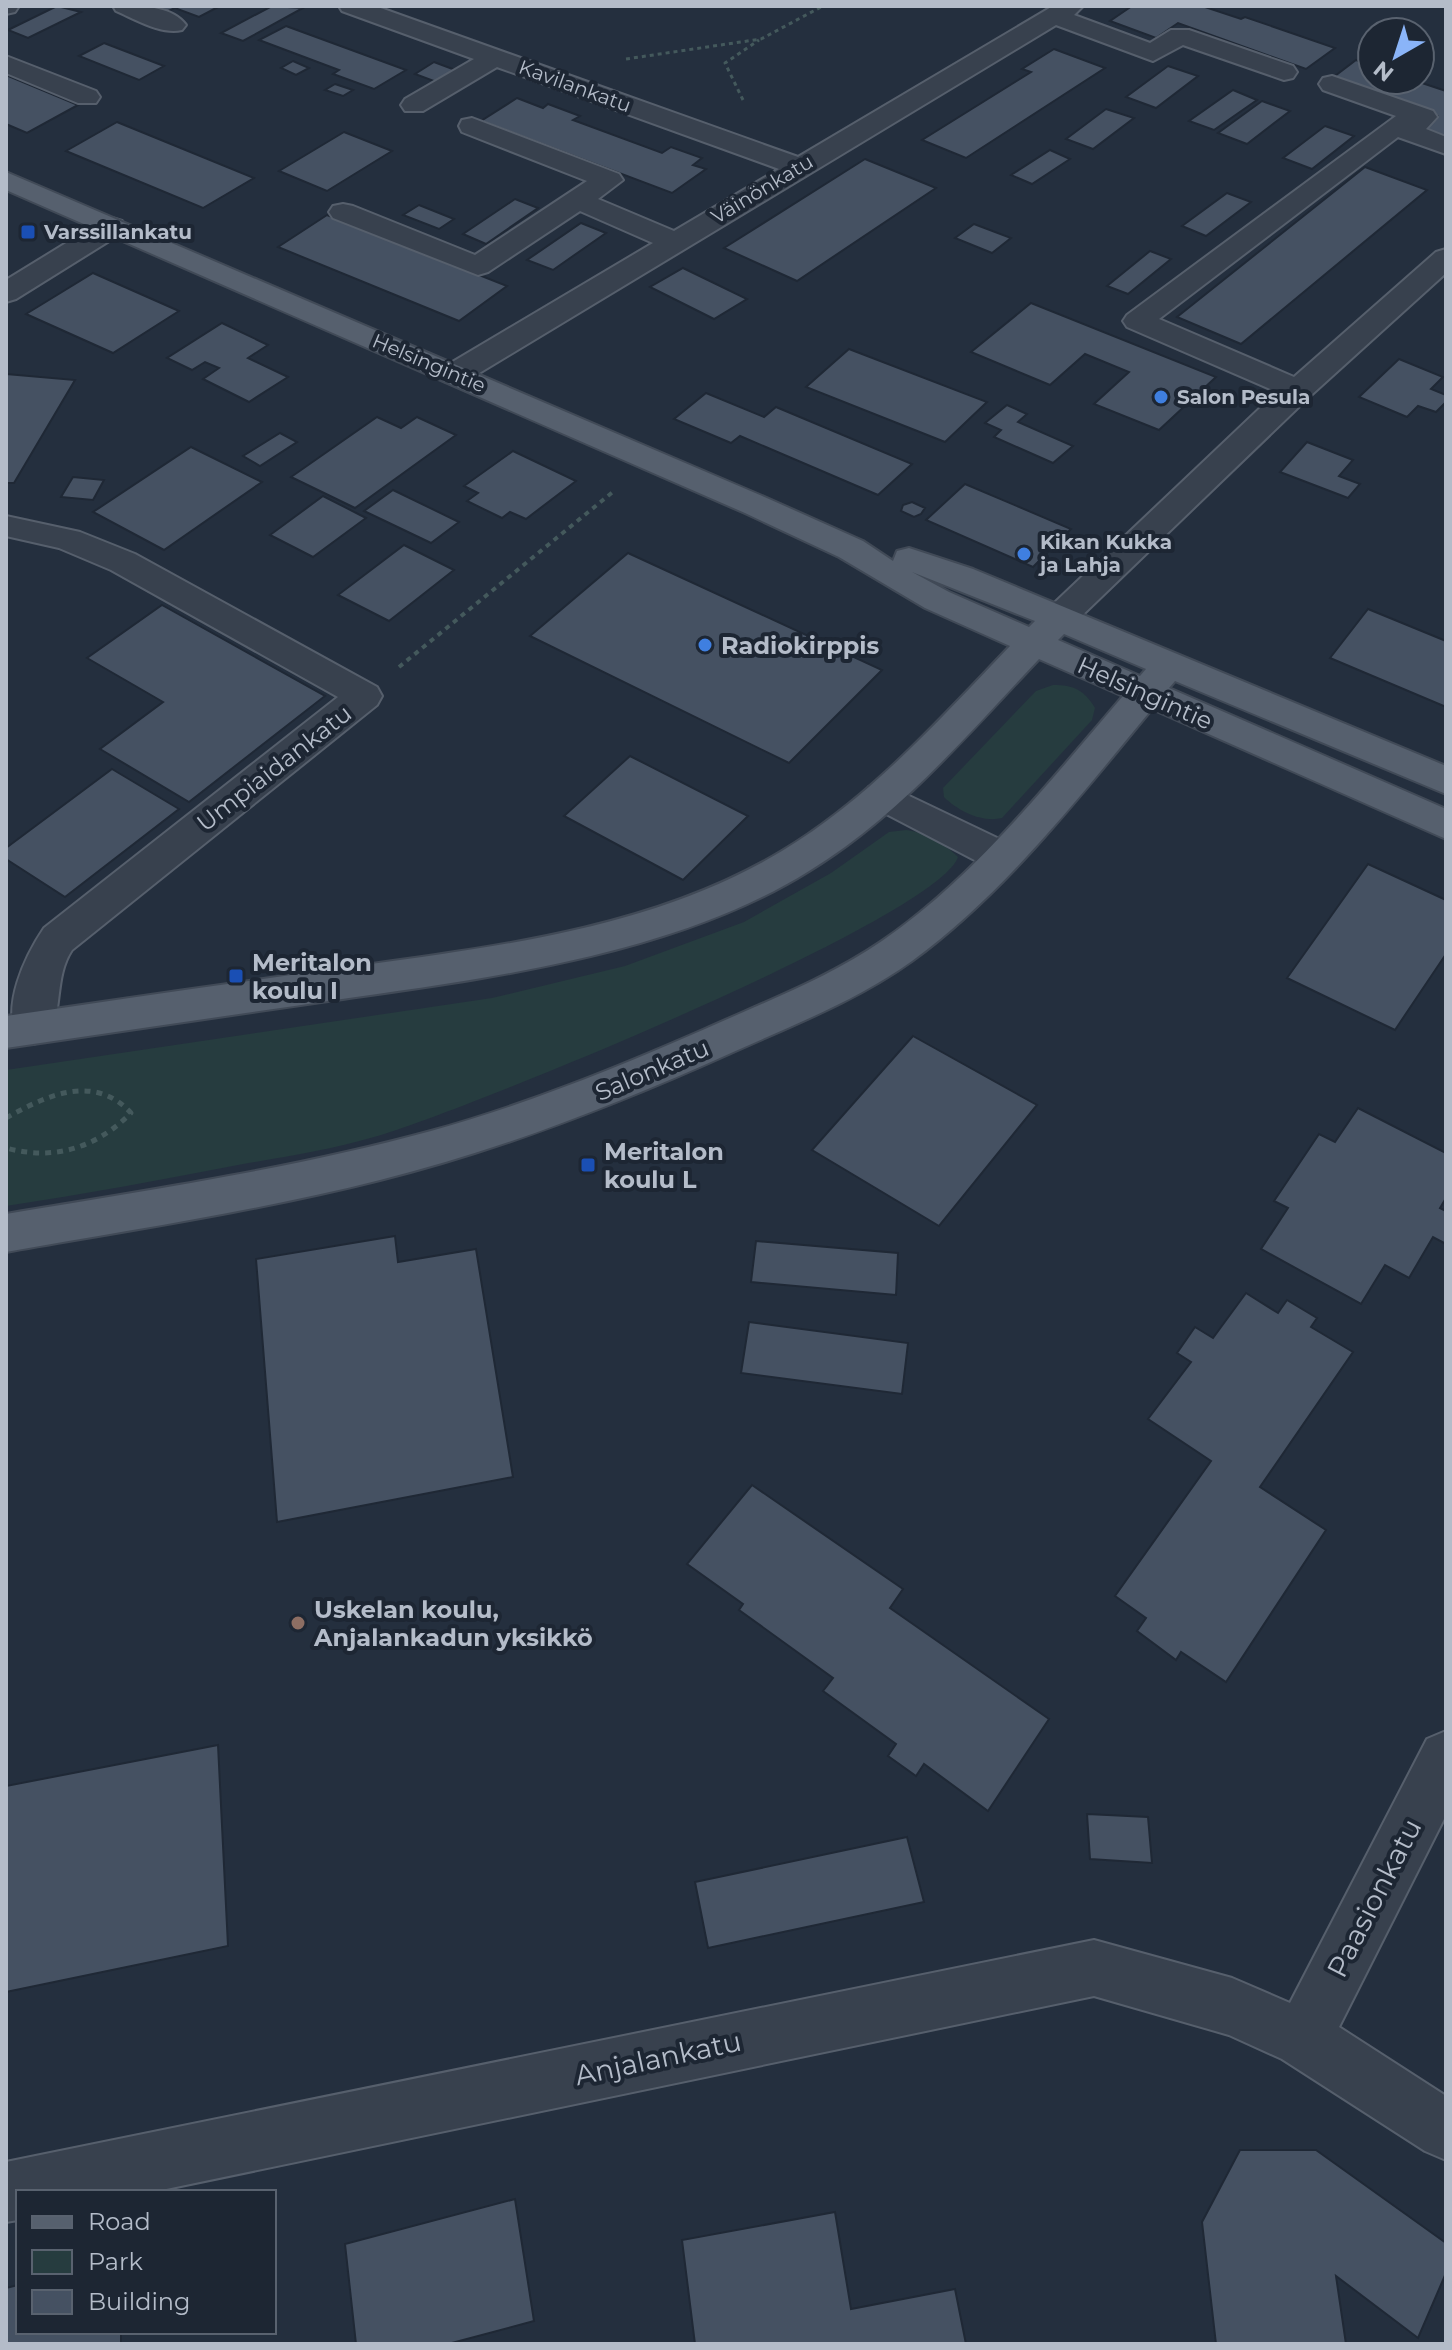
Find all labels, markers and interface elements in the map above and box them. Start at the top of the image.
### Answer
north arrow [1356,16,1436,96]
street label: Kavilankatu [516,55,634,117]
text: N [1368,55,1399,87]
street label: Väinönkatu [707,149,817,229]
place label: Varssillankatu [43,220,192,244]
marker: Varssillankatu [19,223,37,241]
street label: Helsingintie [369,328,489,398]
place label: Salon Pesula [1177,385,1310,409]
marker: Salon Pesula [1152,388,1170,406]
place label: Kikan Kukka ja Lahja [1038,530,1172,577]
marker: Kikan Kukka ja Lahja [1015,545,1033,563]
place label: Radiokirppis [721,631,880,660]
marker: Radiokirppis [696,636,714,654]
street label: Helsingintie [1073,650,1217,736]
street label: Umpiaidankatu [191,699,357,837]
place label: Meritalon koulu I [252,948,372,1005]
marker: Meritalon koulu I [227,967,245,985]
street label: Salonkatu [591,1033,713,1107]
place label: Meritalon koulu L [604,1137,724,1194]
marker: Meritalon koulu L [579,1156,597,1174]
place label: Uskelan koulu, Anjalankadun yksikkö [313,1595,593,1652]
marker: Uskelan koulu, Anjalankadun yksikkö [289,1614,307,1632]
street label: Paasionkatu [1319,1813,1429,1983]
street label: Anjalankatu [572,2024,744,2092]
legend [16,2190,276,2334]
text: Road [88,2207,151,2236]
text: Park [88,2247,143,2276]
text: Building [88,2287,191,2316]

